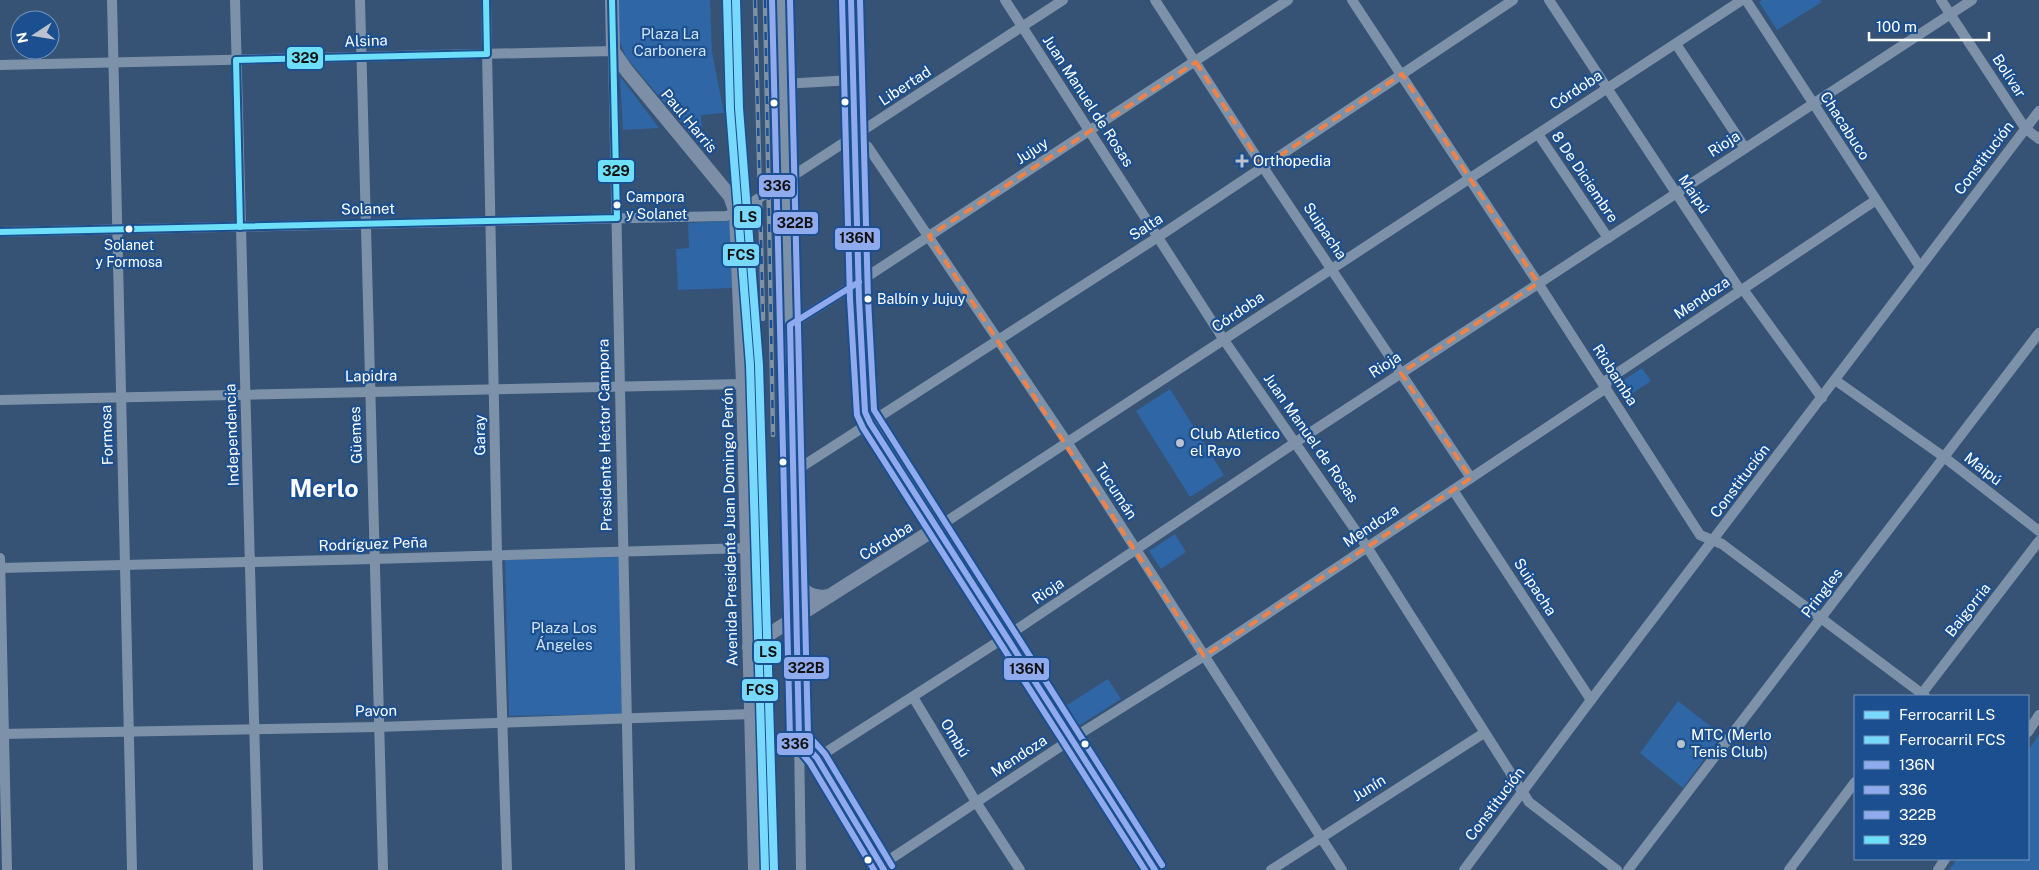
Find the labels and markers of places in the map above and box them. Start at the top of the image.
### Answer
unlabelled marker [840,97,850,107]
unlabelled marker [769,98,779,108]
place label: Orthopedia [1253,152,1331,169]
marker: Orthopedia [1235,154,1249,168]
place label: Campora y Solanet [626,189,687,222]
marker: Campora y Solanet [612,200,622,210]
marker: Solanet y Formosa [124,224,134,234]
place label: Solanet y Formosa [95,237,163,270]
place label: Balbín y Jujuy [877,291,966,307]
marker: Balbín y Jujuy [863,294,873,304]
place label: Club Atletico el Rayo [1190,425,1280,459]
marker: Club Atletico el Rayo [1174,437,1186,449]
unlabelled marker [778,457,788,467]
place label: MTC (Merlo Tenis Club) [1691,726,1772,760]
marker: MTC (Merlo Tenis Club) [1675,738,1687,750]
unlabelled marker [1080,739,1090,749]
unlabelled marker [863,855,873,865]

